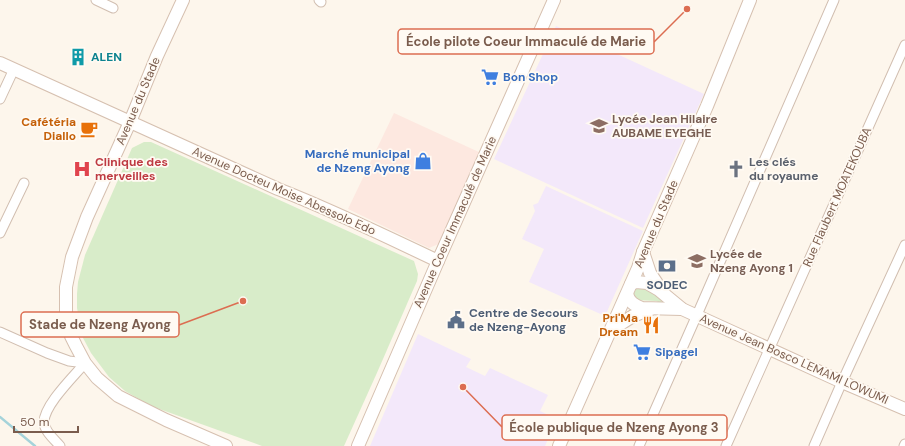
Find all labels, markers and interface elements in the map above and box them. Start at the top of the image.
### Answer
callout: École pilote Coeur Immaculé de Marie [398,29,654,54]
text: École pilote Coeur Immaculé de Marie [406,32,646,50]
building icon: ALEN [68,47,88,67]
place label: ALEN [91,49,122,65]
street label: Avenue du Stade [112,54,164,147]
supermarket icon: Bon Shop [480,67,500,87]
place label: Bon Shop [503,69,558,85]
place label: Lycée Jean Hilaire AUBAME EYEGHE [612,111,718,141]
place label: Cafétéria Diallo [21,114,76,144]
school or university icon: Lycée Jean Hilaire AUBAME EYEGHE [589,116,609,136]
cafe icon: Cafétéria Diallo [79,119,99,139]
street label: Rue Flaubert MOATEKOUBA [799,125,875,269]
street label: Avenue Coeur Immaculé de Marie [410,133,500,310]
street label: Avenue Docteu Moise Abessolo Edo [190,143,378,239]
place label: Marché municipal de Nzeng Ayong [305,146,410,176]
shop icon: Marché municipal de Nzeng Ayong [413,151,433,171]
place label: Clinique des merveilles [95,154,168,184]
place label: Les clés du royaume [749,154,818,184]
hospital icon: Clinique des merveilles [72,159,92,179]
church icon: Les clés du royaume [726,159,746,179]
street label: Avenue du Stade [630,177,682,270]
place label: Lycée de Nzeng Ayong 1 [710,246,793,276]
school or university icon: Lycée de Nzeng Ayong 1 [687,251,707,271]
bank icon: SODEC [657,256,677,276]
place label: SODEC [647,277,688,293]
place label: Centre de Secours de Nzeng-Ayong [469,305,578,335]
public building icon: Centre de Secours de Nzeng-Ayong [446,310,466,330]
place label: Pri'Ma Dream [599,310,638,340]
street label: Avenue Jean Bosco LEMAMI LOWUMI [697,310,891,408]
callout: Stade de Nzeng Ayong [21,312,179,337]
restaurant icon: Pri'Ma Dream [641,315,661,335]
text: Stade de Nzeng Ayong [29,316,171,333]
supermarket icon: Sipagel [632,342,652,362]
place label: Sipagel [655,344,698,360]
scale bar [14,408,78,434]
text: 50 m [20,414,49,430]
callout: École publique de Nzeng Ayong 3 [502,415,727,440]
text: École publique de Nzeng Ayong 3 [509,418,719,436]

